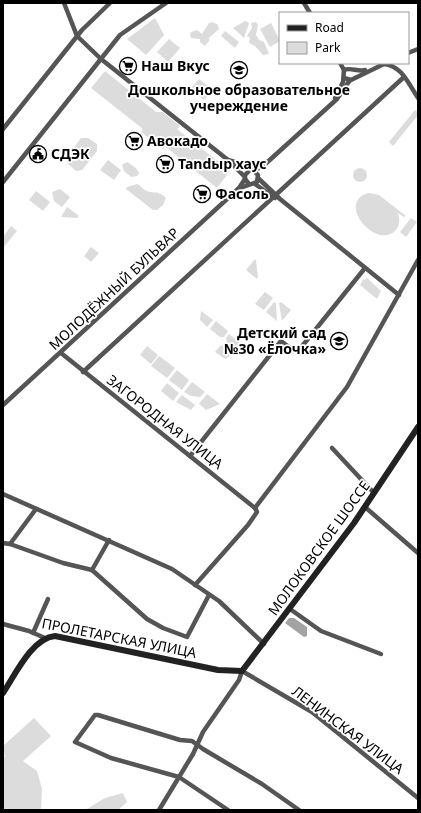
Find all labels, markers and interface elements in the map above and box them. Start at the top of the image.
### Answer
legend [279,12,409,64]
text: Road [315,19,344,36]
text: Park [315,39,341,56]
supermarket icon: Наш Вкус [118,56,138,76]
place label: Наш Вкус [141,56,210,75]
school or university icon: Дошкольное образовательное учереждение [229,60,249,80]
place label: Дошкольное образовательное учереждение [128,80,350,115]
supermarket icon: Авокадо [124,131,144,151]
place label: Авокадо [147,131,208,150]
public building icon: СДЭК [28,144,48,164]
place label: СДЭК [51,144,90,163]
supermarket icon: Tandыр хаус [155,154,175,174]
place label: Tandыр хаус [178,154,267,173]
supermarket icon: Фасоль [192,184,212,204]
place label: Фасоль [215,184,269,203]
street label: МОЛОДЁЖНЫЙ БУЛЬВАР [45,223,183,354]
place label: Детский сад №30 «Ёлочка» [224,323,326,358]
school or university icon: Детский сад №30 «Ёлочка» [329,331,349,351]
street label: ЗАГОРОДНАЯ УЛИЦА [103,370,227,473]
street label: МОЛОКОВСКОЕ ШОССЕ [263,477,374,619]
street label: ПРОЛЕТАРСКАЯ УЛИЦА [40,613,198,662]
street label: ЛЕНИНСКАЯ УЛИЦА [289,681,408,778]

